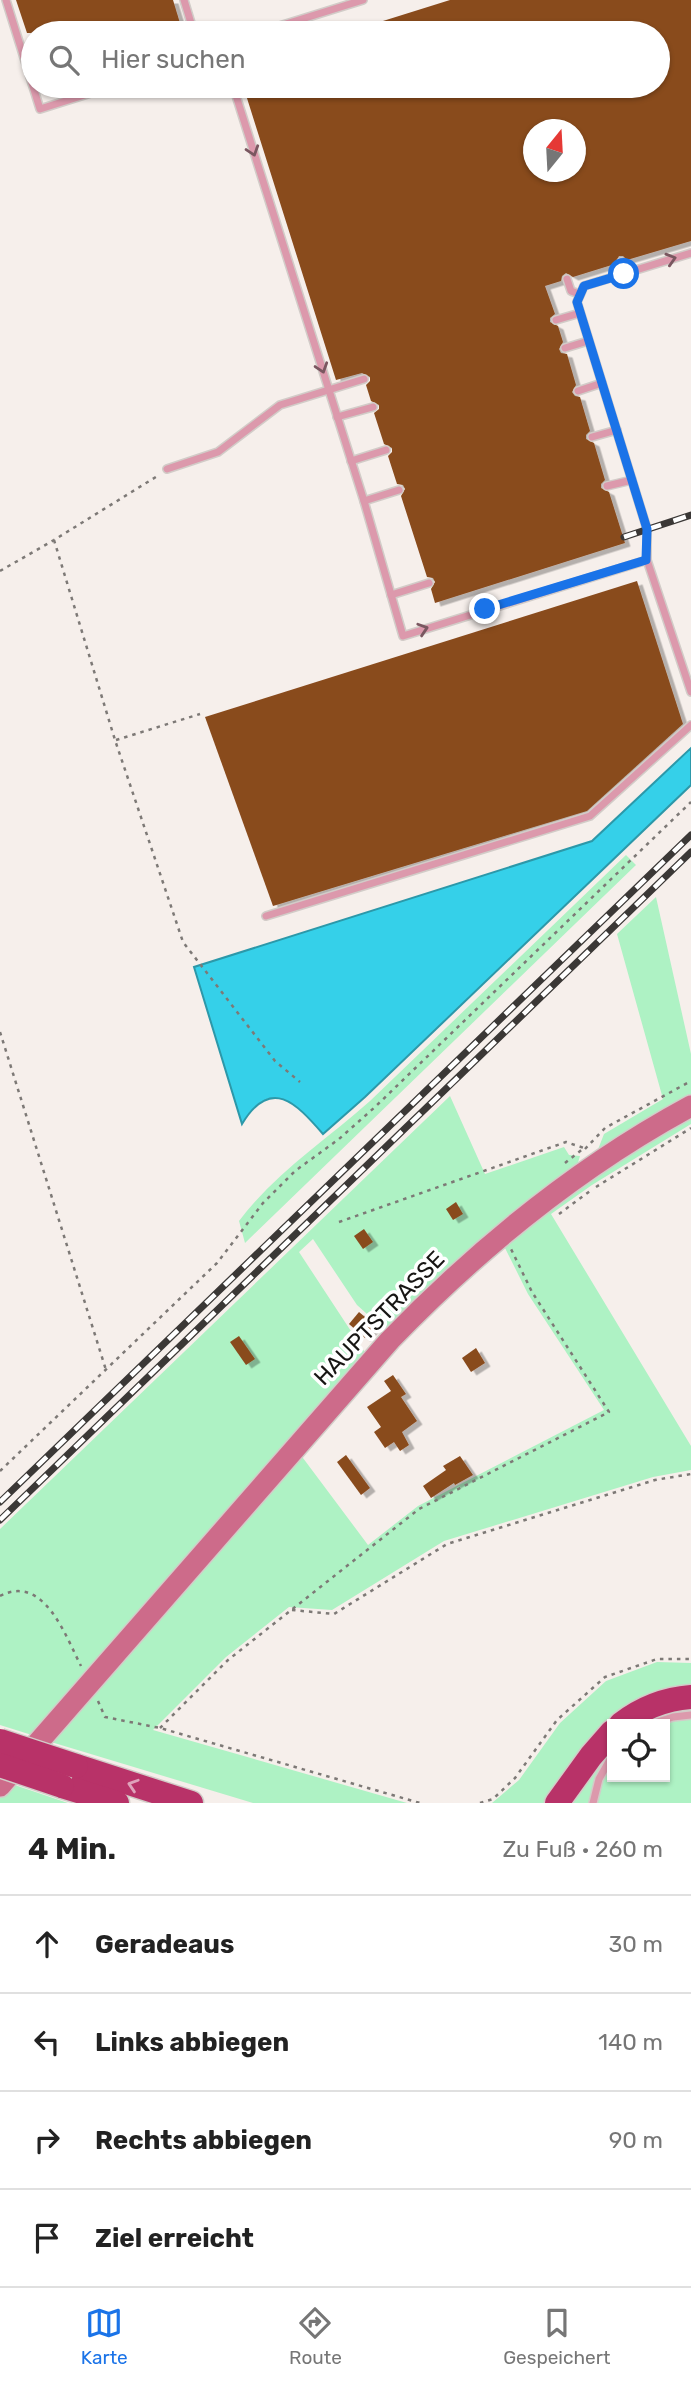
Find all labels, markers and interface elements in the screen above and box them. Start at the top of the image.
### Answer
search box [21,21,670,98]
icon: search [45,41,83,79]
text: Hier suchen [101,44,246,75]
north arrow [523,119,586,182]
one-way arrow [245,145,260,157]
one-way arrow [664,253,676,268]
route start [608,258,639,289]
one-way arrow [313,361,328,373]
route end [469,593,500,624]
one-way arrow [416,623,428,637]
street label: HAUPTSTRASSE [308,1245,450,1391]
map controls [607,1719,670,1782]
button: locate [607,1719,670,1782]
one-way arrow [128,1778,140,1793]
text: 4 Min. [28,1831,116,1867]
text: Zu Fuß · 260 m [503,1835,663,1863]
icon: ahead [28,1925,66,1963]
text: Geradeaus [95,1929,234,1960]
text: 30 m [608,1930,663,1958]
icon: left [28,2023,66,2061]
text: Links abbiegen [95,2027,289,2058]
text: 140 m [598,2028,663,2056]
icon: right [28,2121,66,2159]
text: Rechts abbiegen [95,2125,312,2156]
text: 90 m [609,2126,663,2154]
icon: arrive [28,2219,66,2257]
text: Ziel erreicht [95,2223,254,2254]
tab: Karte [81,2304,128,2369]
tab: Route [289,2304,342,2369]
tab: Gespeichert [503,2304,610,2369]

